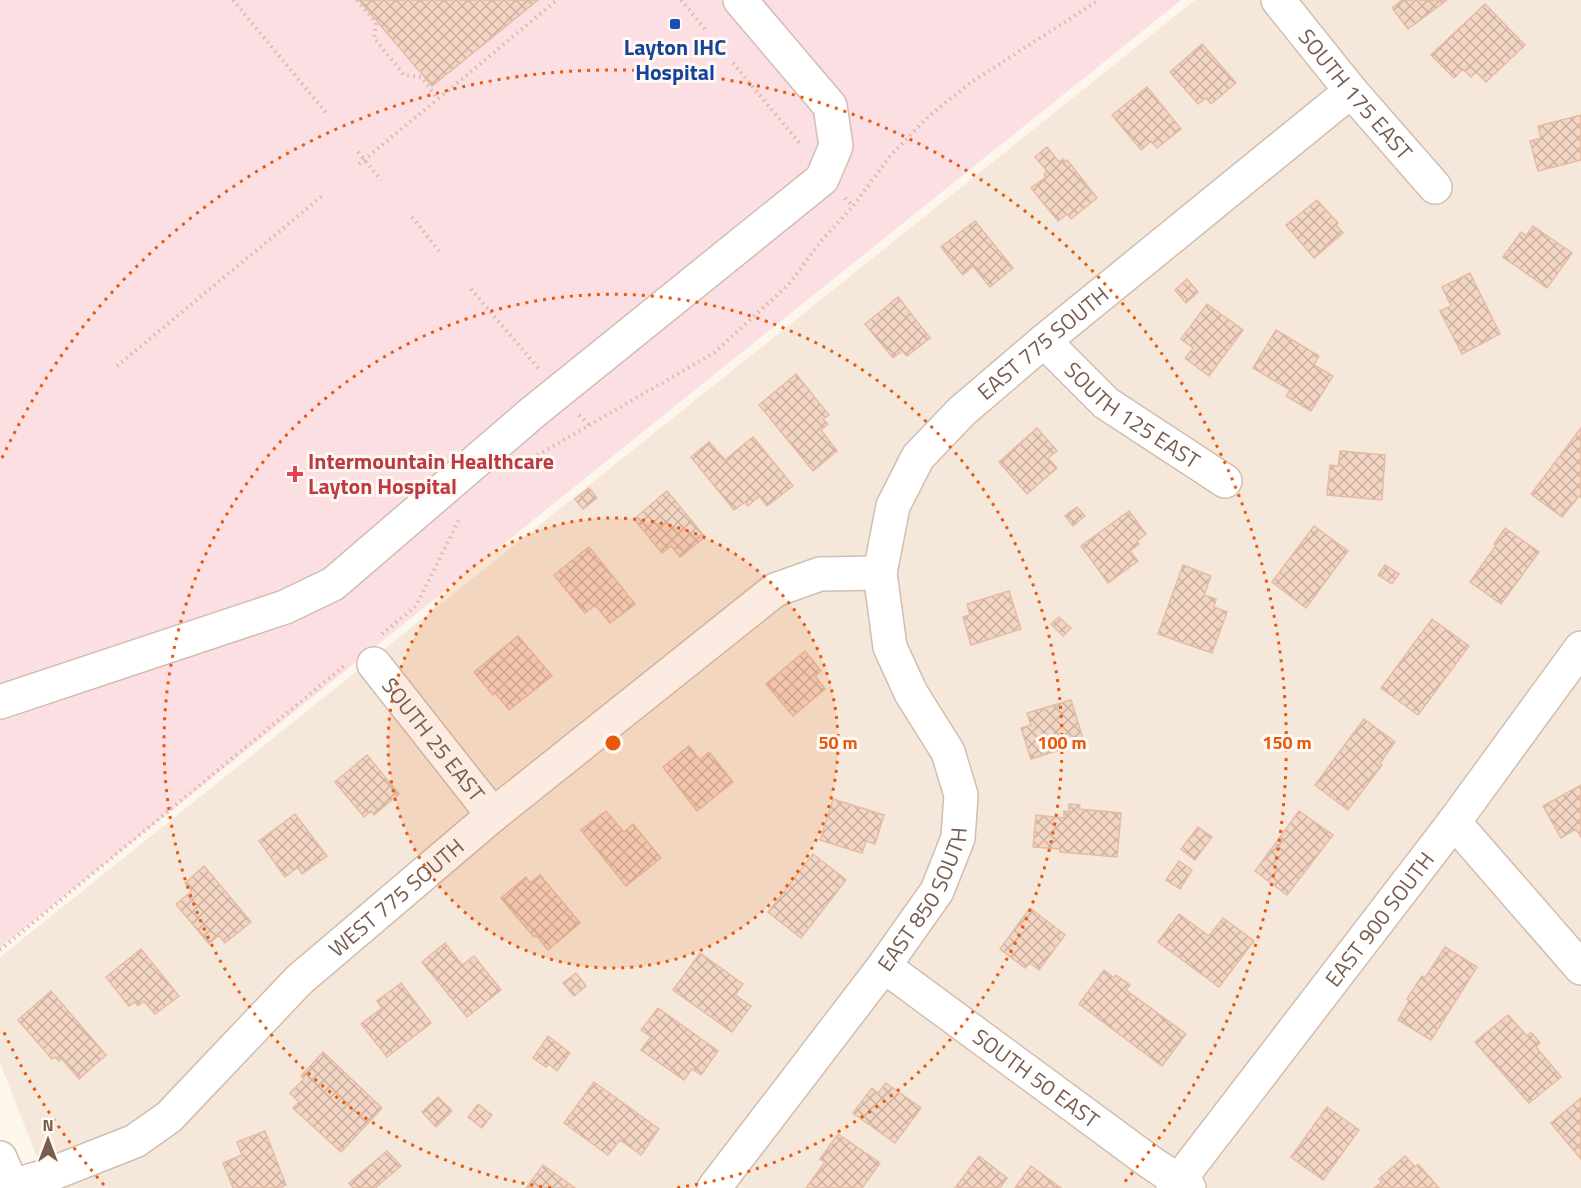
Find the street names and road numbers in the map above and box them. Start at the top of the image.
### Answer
street label: SOUTH 175 EAST [1290,21,1421,168]
street label: EAST 775 SOUTH [970,278,1116,408]
street label: SOUTH 125 EAST [1057,354,1207,477]
street label: SOUTH 25 EAST [374,670,493,809]
street label: EAST 850 SOUTH [868,826,976,978]
street label: WEST 775 SOUTH [321,830,471,965]
street label: EAST 900 SOUTH [1317,844,1442,994]
street label: SOUTH 50 EAST [966,1020,1107,1137]

